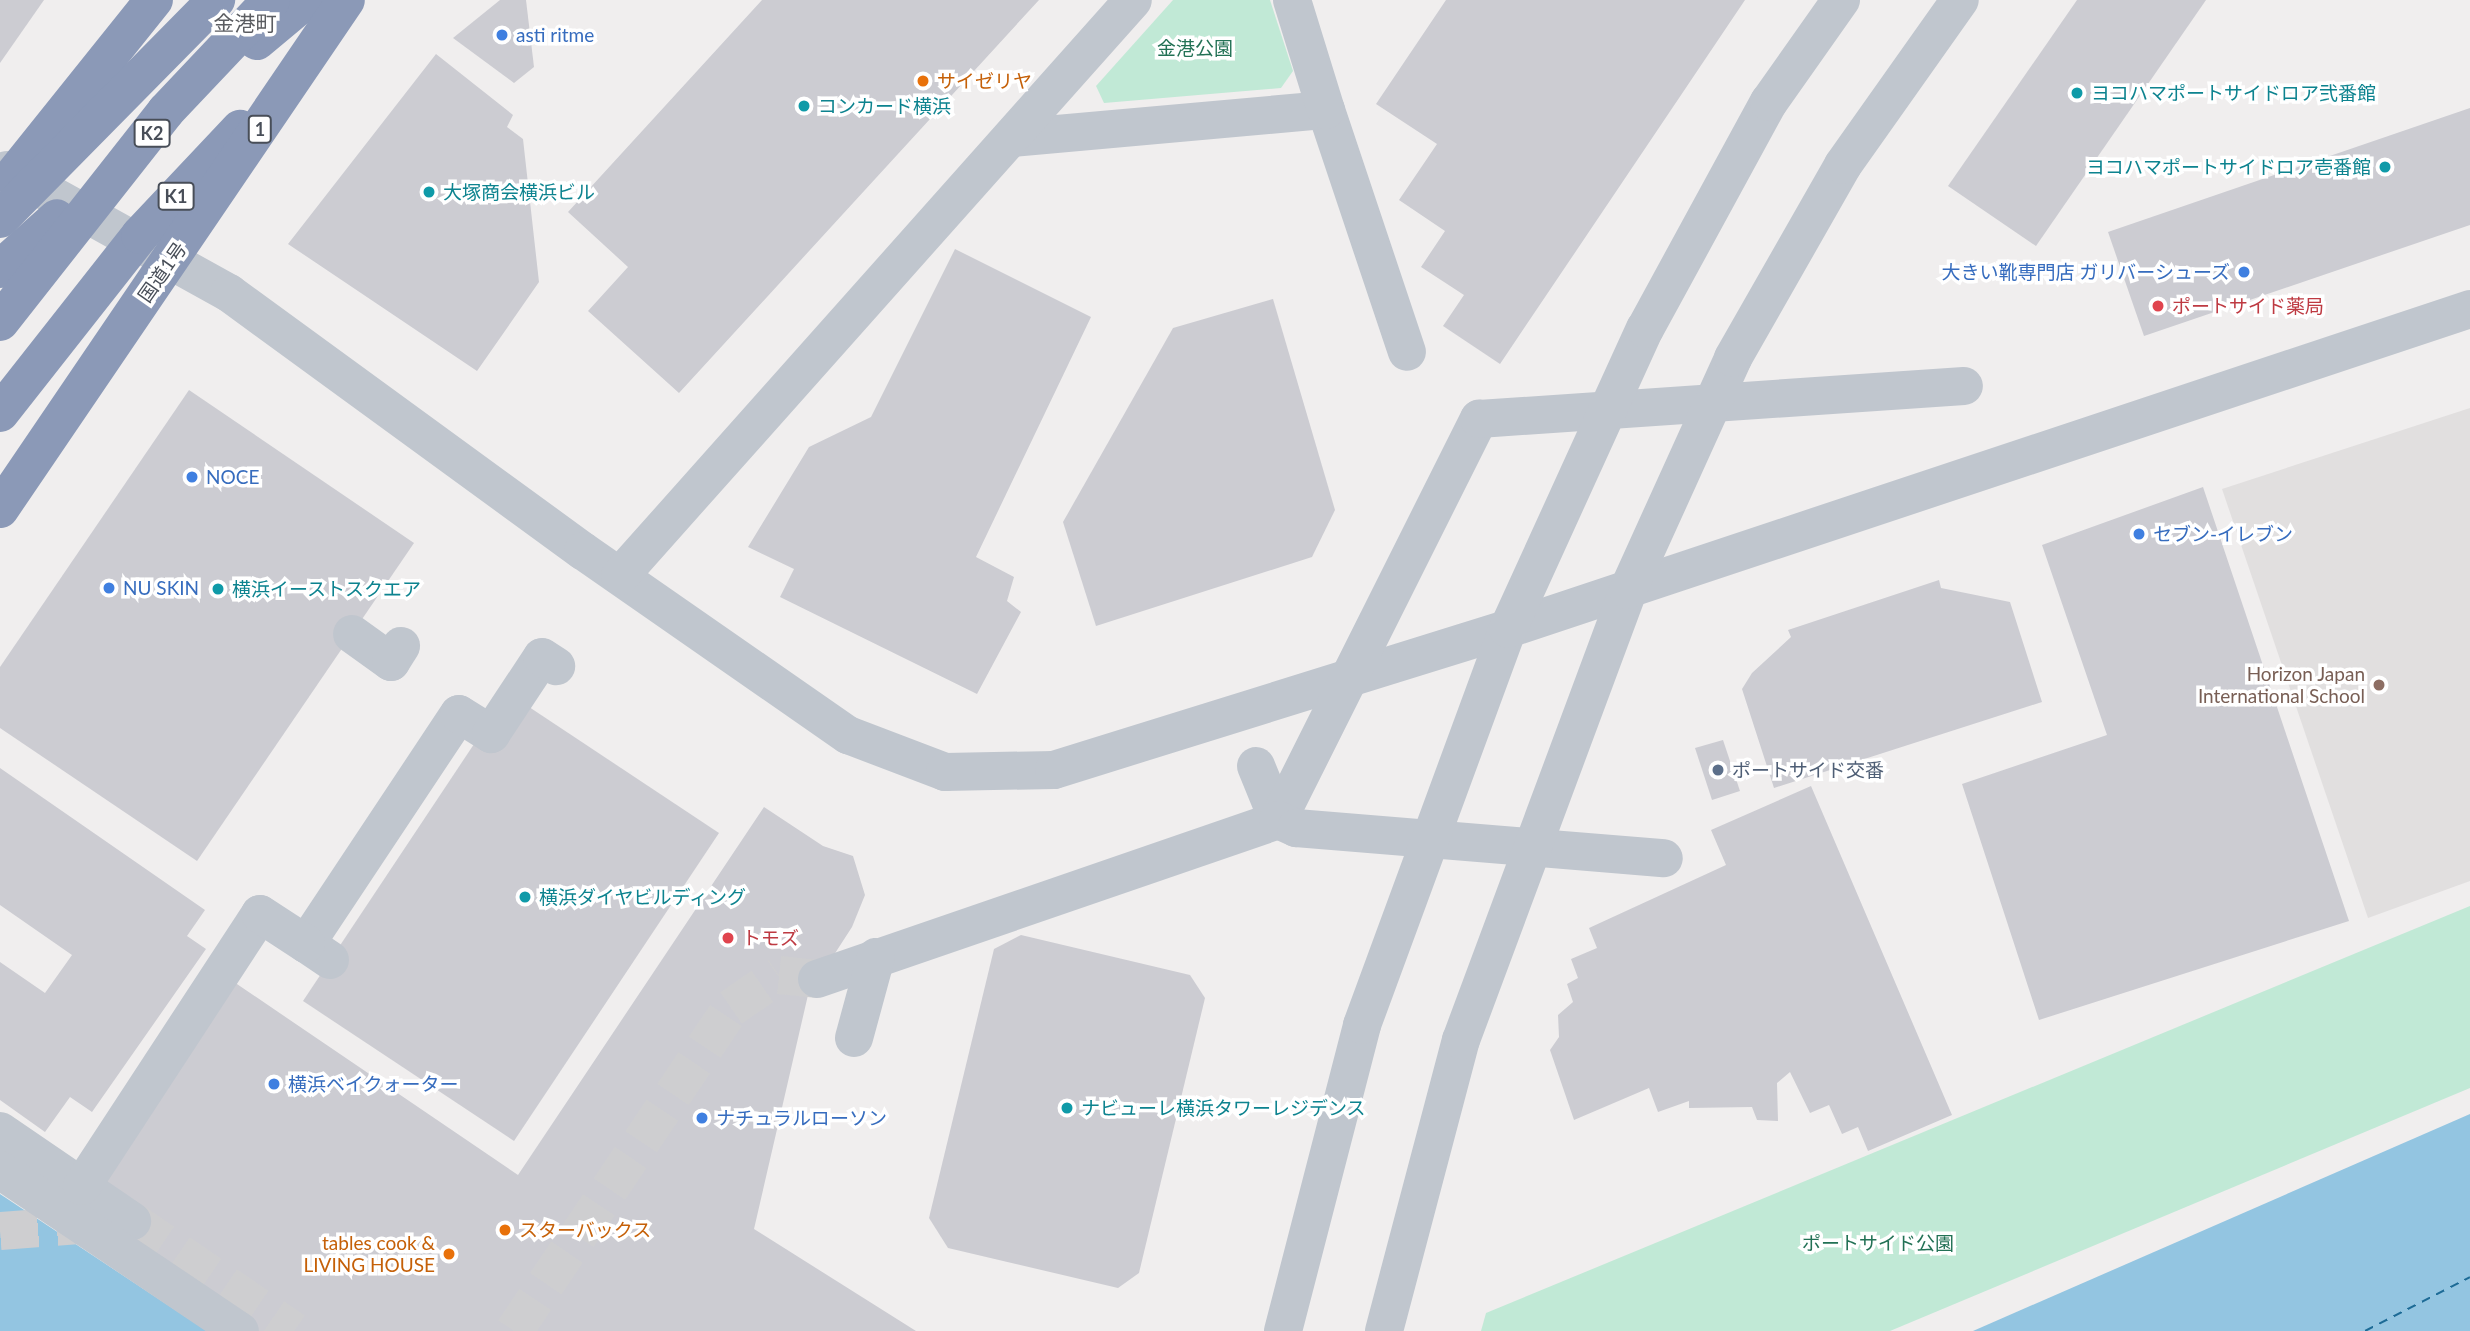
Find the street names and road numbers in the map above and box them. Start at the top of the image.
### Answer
road number: 1 [248,114,272,144]
road number: K2 [133,118,171,148]
road number: K1 [157,182,195,210]
street label: 国道1号 [133,238,191,306]

